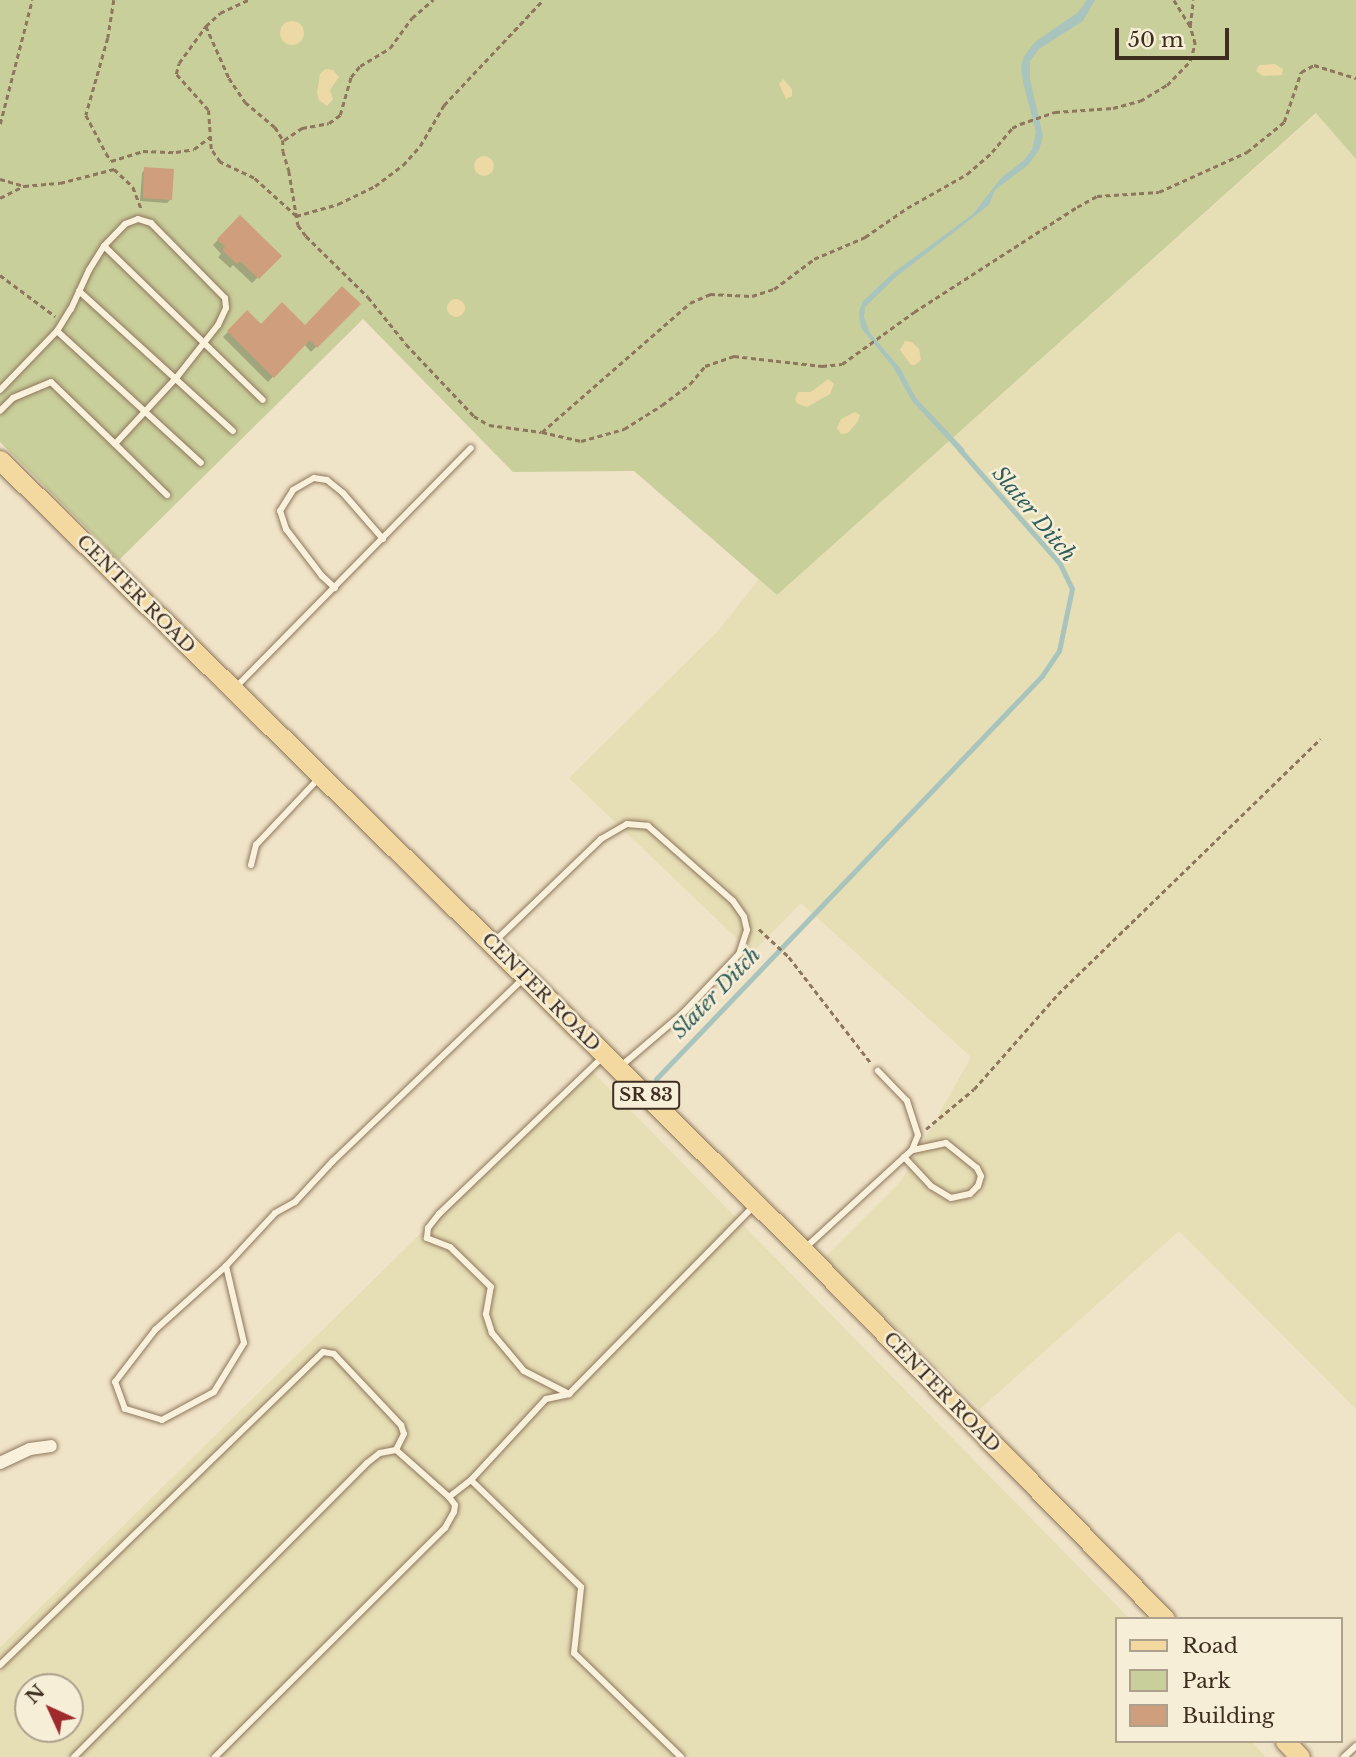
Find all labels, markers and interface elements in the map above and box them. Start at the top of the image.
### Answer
scale bar [1118,14,1232,58]
text: 50 m [1128,27,1183,53]
water label: Slater Ditch [987,461,1081,567]
street label: CENTER ROAD [72,530,200,658]
street label: CENTER ROAD [477,928,605,1056]
water label: Slater Ditch [666,942,766,1044]
road number: SR 83 [611,1080,681,1110]
street label: CENTER ROAD [879,1327,1005,1457]
legend [1114,1617,1342,1743]
text: Road [1182,1633,1238,1659]
text: Park [1182,1668,1231,1694]
north arrow [14,1673,84,1743]
text: N [21,1680,50,1709]
text: Building [1182,1703,1274,1729]

